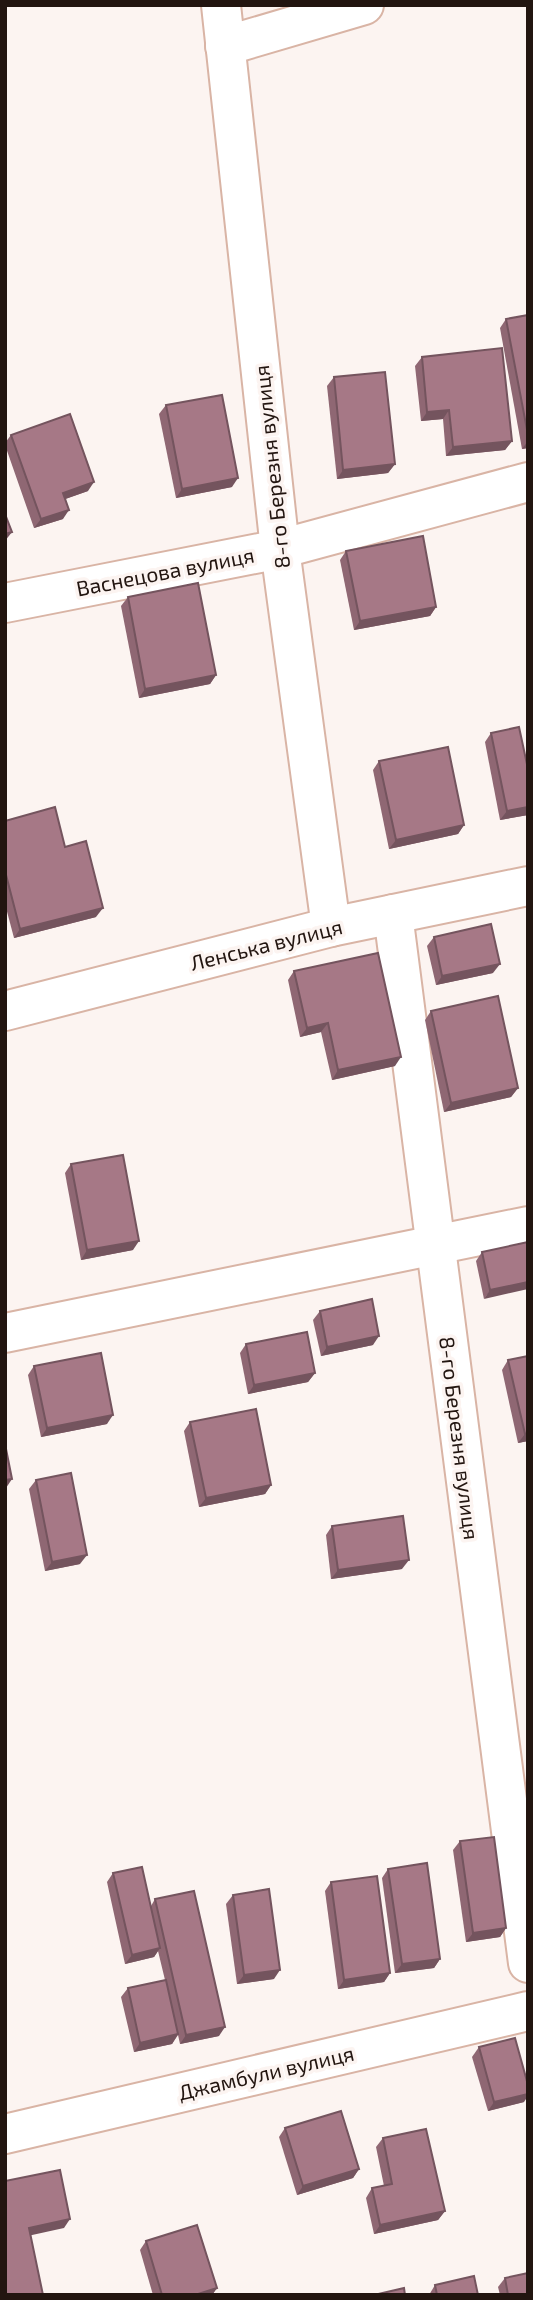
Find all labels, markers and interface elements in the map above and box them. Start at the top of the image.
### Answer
street label: 8-го Березня вулиця [248,364,295,570]
street label: Васнецова вулиця [74,541,256,601]
street label: Ленська вулиця [187,913,345,976]
street label: 8-го Березня вулиця [434,1335,485,1541]
street label: Джамбули вулиця [176,2040,357,2105]

